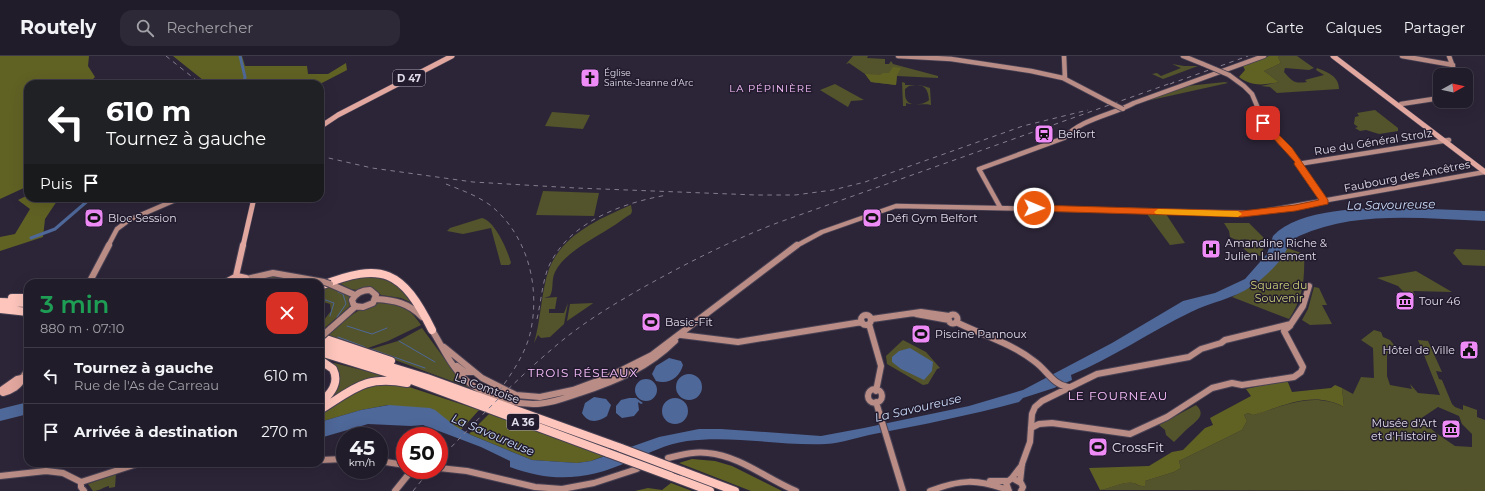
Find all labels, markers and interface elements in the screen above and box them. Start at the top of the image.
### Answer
search box [120,10,400,46]
text: Routely [20,16,96,39]
icon: search [134,17,156,39]
text: Rechercher [166,18,253,37]
text: Carte [1266,19,1304,37]
text: Calques [1326,19,1382,37]
text: Partager [1404,19,1465,37]
church icon: Église Sainte-Jeanne d'Arc [579,67,601,89]
place label: Église Sainte-Jeanne d'Arc [604,67,693,88]
north arrow [1433,68,1473,108]
map controls [1433,68,1473,108]
road number: D 47 [393,70,425,86]
district label: LA PÉPINIÈRE [729,82,813,95]
text: 610 m [106,94,191,128]
icon: left [40,96,92,148]
pin [1246,106,1280,140]
icon: arrive [1252,112,1274,134]
station icon: Belfort [1033,123,1055,145]
street label: Rue du Général Strolz [1313,126,1433,158]
place label: Belfort [1058,127,1096,141]
text: Tournez à gauche [106,128,266,150]
street label: Faubourg des Ancêtres [1343,157,1472,195]
icon: arrive [80,172,102,194]
text: Puis [40,174,72,193]
position arrow [1013,187,1055,229]
water label: La Savoureuse [1346,196,1435,213]
sports icon: Bloc Session [83,207,105,229]
sports icon: Défi Gym Belfort [861,207,883,229]
place label: Bloc Session [108,211,177,225]
place label: Défi Gym Belfort [886,211,978,225]
place label: Amandine Riche & Julien Lallement [1224,236,1328,263]
hospital icon: Amandine Riche & Julien Lallement [1200,238,1222,260]
park label: Square du Souvenir [1251,278,1307,305]
text: 3 min [40,290,109,319]
museum icon: Tour 46 [1394,290,1416,312]
button: close [266,292,308,334]
place label: Tour 46 [1419,294,1461,308]
sports icon: Basic-Fit [640,311,662,333]
place label: Basic-Fit [665,315,713,329]
text: 880 m · 07:10 [40,320,124,336]
sports icon: Piscine Pannoux [910,323,932,345]
place label: Piscine Pannoux [935,327,1027,341]
public building icon: Hôtel de Ville [1458,339,1480,361]
place label: Hôtel de Ville [1382,343,1455,357]
text: Tournez à gauche [74,358,213,377]
icon: left [40,365,62,387]
district label: TROIS RÉSEAUX [528,365,638,380]
text: 610 m [264,366,308,385]
street label: La Comtoise [453,370,522,406]
text: Rue de l'As de Carreau [74,377,219,393]
district label: LE FOURNEAU [1068,388,1168,403]
water label: La Savoureuse [873,390,963,425]
water label: La Savoureuse [449,410,537,459]
road number: A 36 [507,414,539,430]
place label: Musée d'Art et d'Histoire [1371,416,1438,443]
museum icon: Musée d'Art et d'Histoire [1440,418,1462,440]
icon: arrive [40,421,62,443]
text: Arrivée à destination [74,422,238,441]
text: 270 m [261,422,308,441]
speed limit sign: 50 [396,427,448,479]
text: 45 [349,436,375,460]
sports icon: CrossFit [1087,436,1109,458]
place label: CrossFit [1112,439,1164,455]
text: km/h [349,456,375,469]

